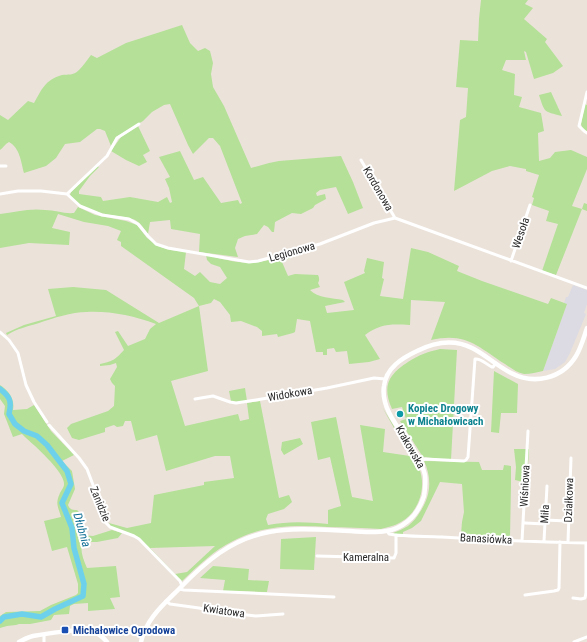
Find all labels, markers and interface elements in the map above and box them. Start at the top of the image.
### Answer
street label: Kordonowa [360,165,396,213]
street label: Wesoła [510,216,532,250]
street label: Legionowa [268,239,316,265]
street label: Widokowa [267,384,313,404]
place label: Kopiec Drogowy w Michałowicach [408,402,483,428]
marker: Kopiec Drogowy w Michałowicach [395,409,405,419]
street label: Krakowska [393,423,427,471]
street label: Wiśniowa [517,465,533,507]
street label: Działkowa [562,478,576,522]
street label: Zanidzie [87,484,113,524]
street label: Miła [538,504,552,524]
water label: Dłubnia [70,511,94,549]
street label: Banasiówka [460,531,512,547]
street label: Kameralna [343,551,389,564]
street label: Kwiatowa [202,602,246,620]
place label: Michałowice Ogrodowa [73,624,175,637]
marker: Michałowice Ogrodowa [60,625,70,635]

